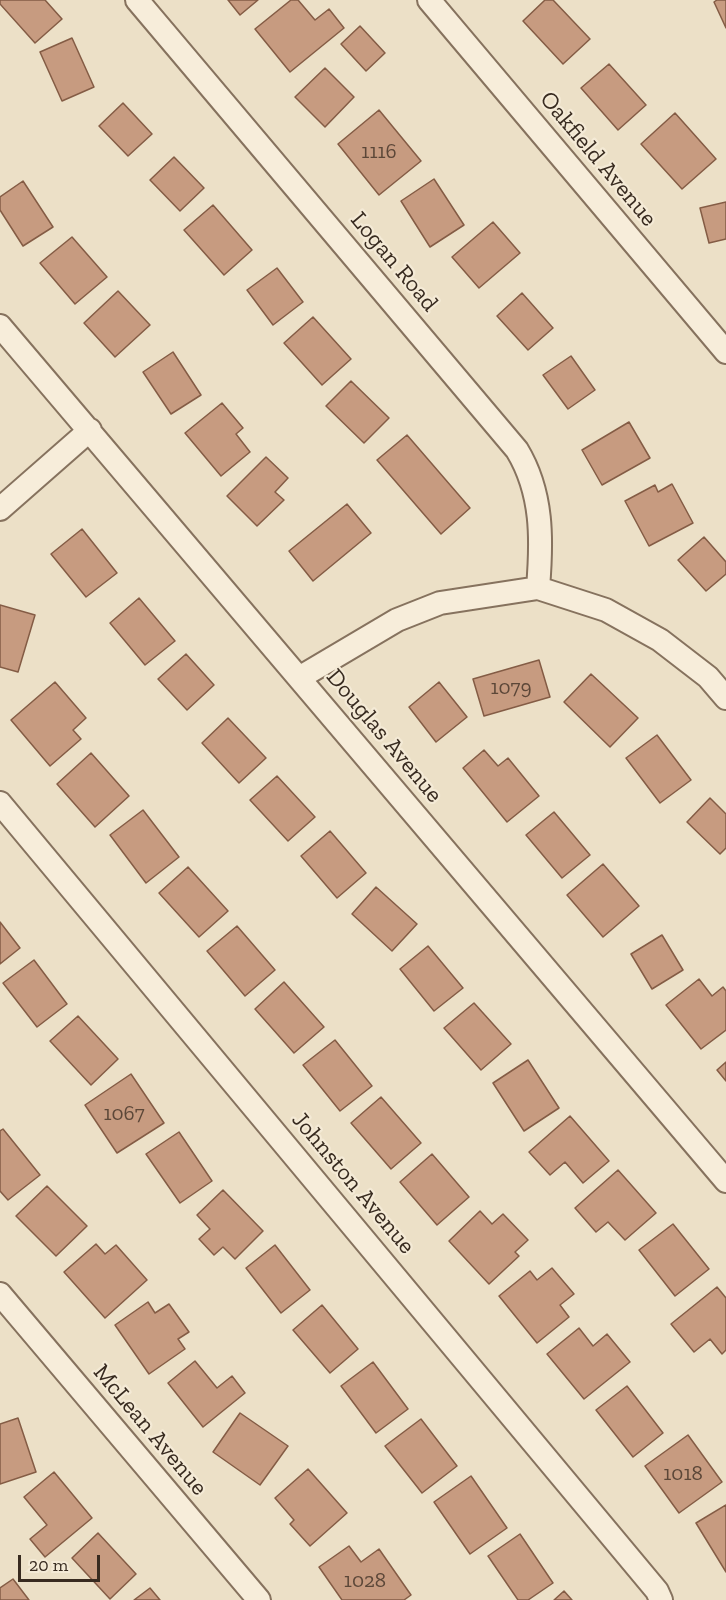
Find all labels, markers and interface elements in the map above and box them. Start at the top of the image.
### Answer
street label: Oakfield Avenue [533,86,663,232]
house number: 1116 [361,139,397,165]
street label: Logan Road [344,206,444,318]
street label: Douglas Avenue [320,663,448,809]
house number: 1079 [490,675,532,701]
house number: 1067 [103,1101,145,1127]
street label: Johnston Avenue [285,1106,421,1260]
street label: McLean Avenue [87,1358,213,1502]
house number: 1018 [663,1461,703,1487]
scale bar [21,1543,104,1581]
text: 20 m [29,1554,68,1576]
house number: 1028 [344,1568,386,1594]

